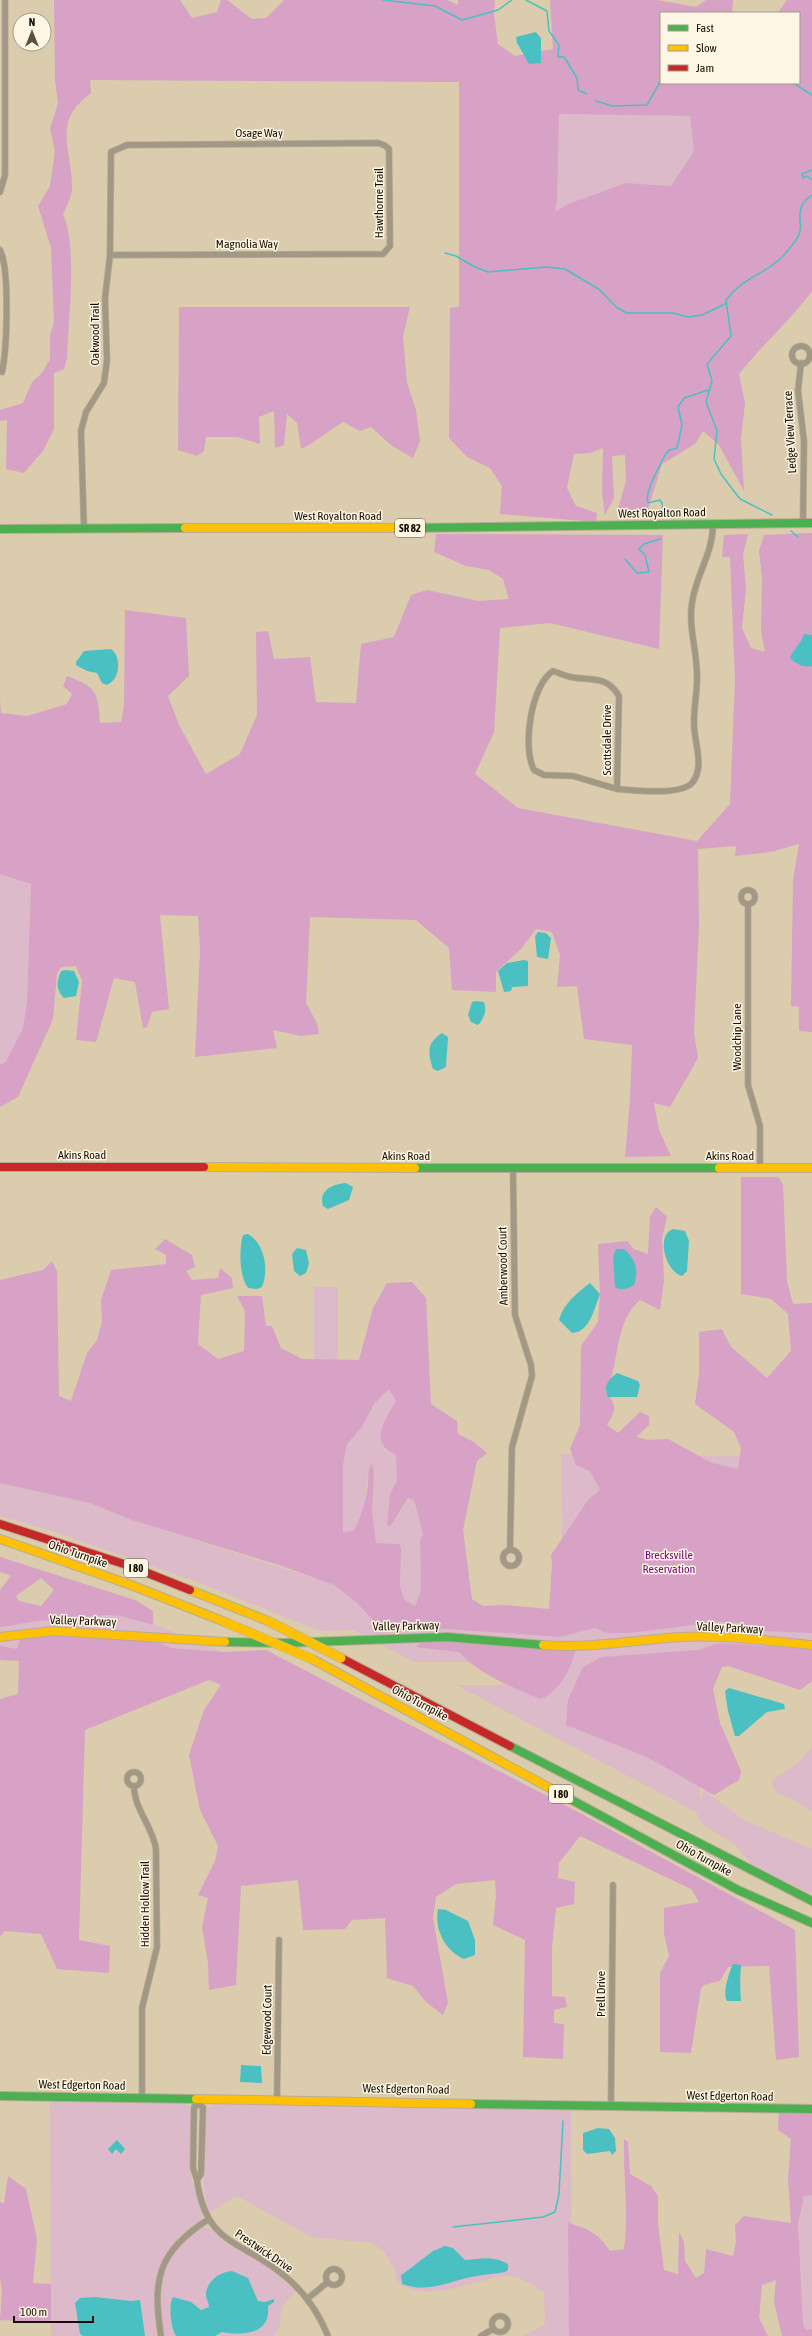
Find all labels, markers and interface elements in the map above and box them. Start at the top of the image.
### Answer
north arrow [12,12,52,52]
legend [660,12,800,84]
text: N [29,16,35,28]
text: Fast [696,21,714,35]
text: Slow [696,41,717,55]
text: Jam [696,61,714,75]
street label: Osage Way [235,126,283,140]
street label: Hawthorne Trail [372,167,386,238]
street label: Magnolia Way [216,237,278,251]
street label: Oakwood Trail [88,302,102,365]
street label: Ledge View Terrace [781,390,799,474]
street label: West Royalton Road [618,505,706,521]
street label: West Royalton Road [294,509,382,523]
road number: SR 82 [395,519,425,537]
street label: Scottsdale Drive [600,705,614,775]
street label: Woodchip Lane [730,1003,744,1071]
street label: Akins Road [58,1148,106,1162]
street label: Akins Road [382,1149,430,1163]
street label: Akins Road [706,1149,754,1163]
street label: Amberwood Court [495,1226,511,1305]
street label: Ohio Turnpike [47,1537,109,1571]
park label: Brecksville Reservation [643,1548,695,1576]
road number: I 80 [124,1559,148,1577]
street label: Valley Parkway [49,1613,117,1629]
street label: Valley Parkway [372,1618,440,1634]
street label: Valley Parkway [696,1619,764,1637]
street label: Ohio Turnpike [390,1682,450,1724]
road number: I 80 [549,1785,573,1803]
street label: Ohio Turnpike [674,1837,734,1879]
street label: Hidden Hollow Trail [138,1860,152,1947]
street label: Prell Drive [594,1971,608,2017]
street label: Edgewood Court [259,1984,275,2055]
street label: West Edgerton Road [38,2077,126,2093]
street label: West Edgerton Road [362,2081,450,2097]
street label: West Edgerton Road [686,2088,774,2104]
street label: Prestwick Drive [232,2226,296,2276]
scale bar [14,2298,93,2324]
text: 100 m [20,2305,47,2319]

